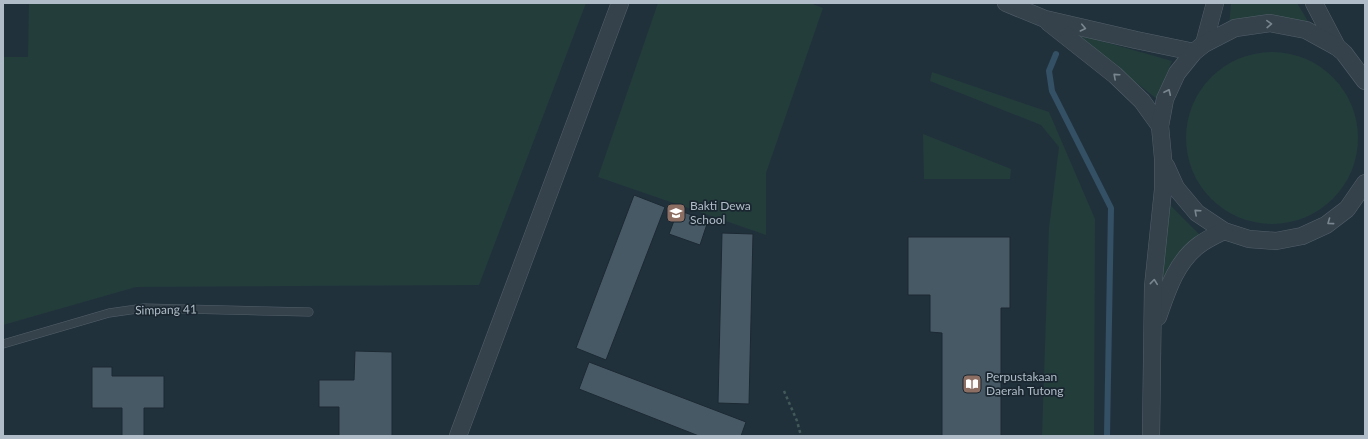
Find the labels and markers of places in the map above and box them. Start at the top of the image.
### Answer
place label: Bakti Dewa School [690,198,751,227]
school or university icon: Bakti Dewa School [665,202,687,224]
place label: Perpustakaan Daerah Tutong [986,369,1063,398]
library icon: Perpustakaan Daerah Tutong [961,373,983,395]

